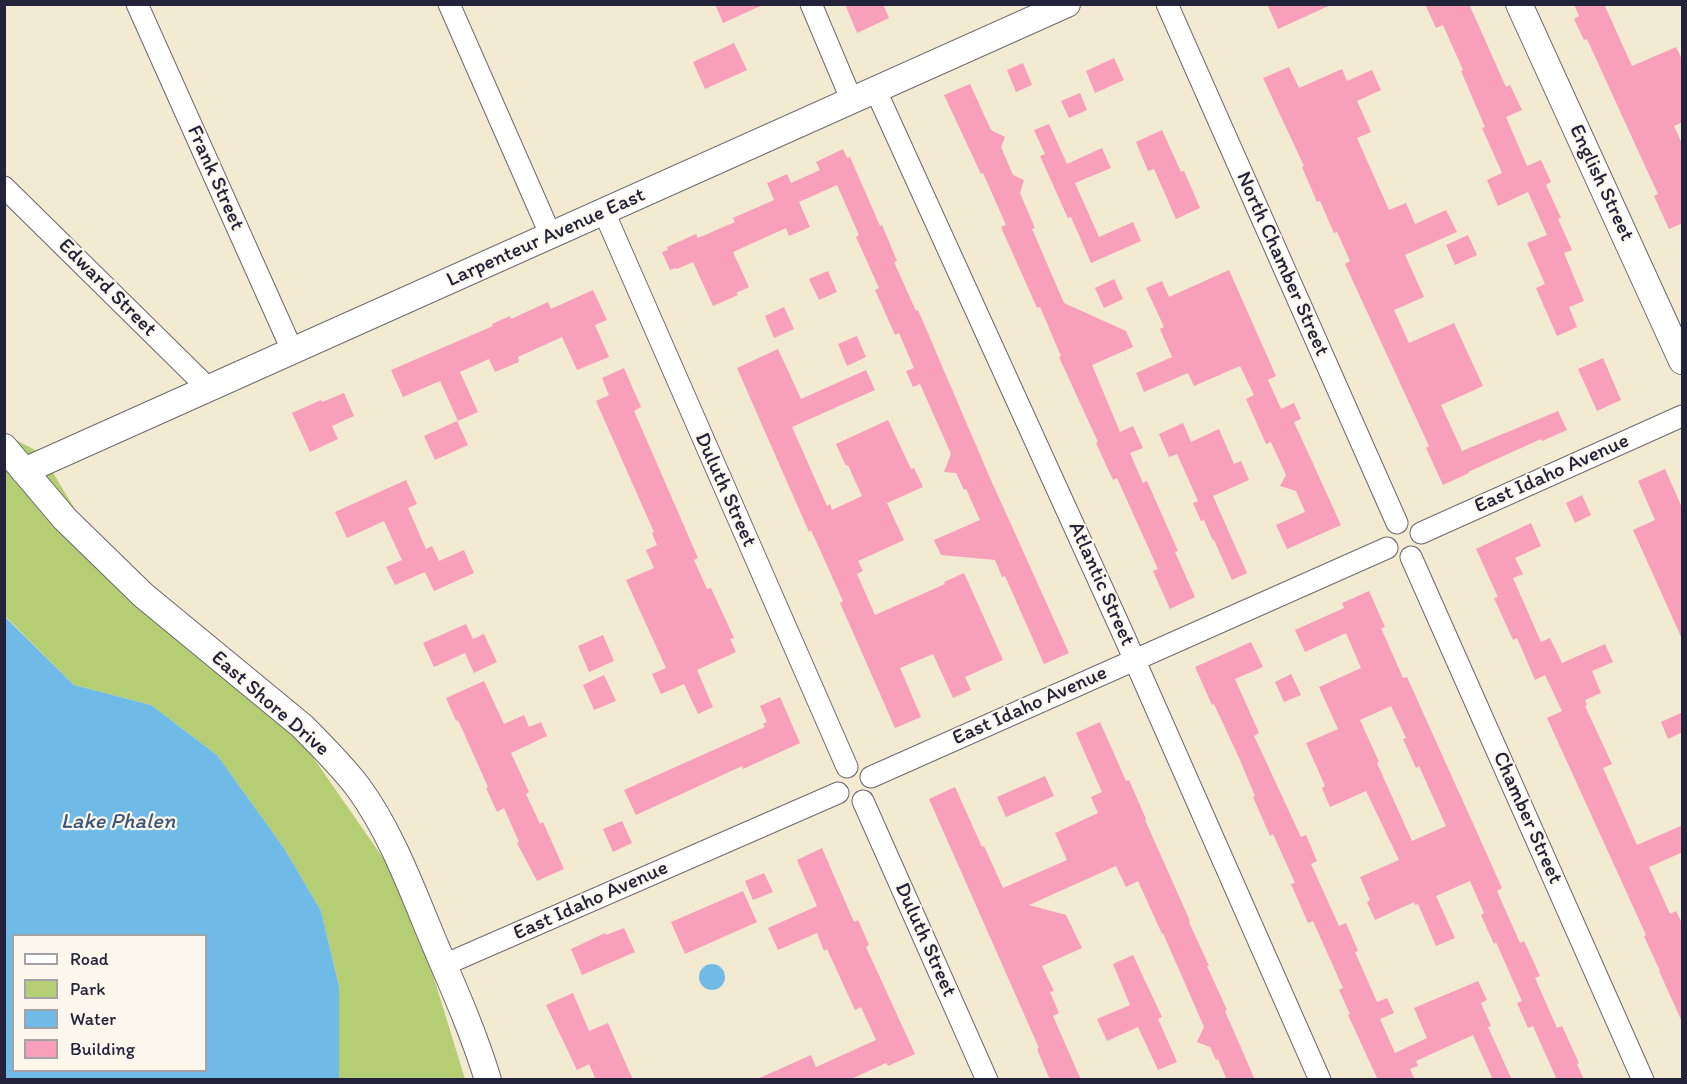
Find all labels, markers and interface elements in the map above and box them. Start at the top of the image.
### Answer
street label: English Street [1563,121,1639,245]
street label: Frank Street [181,122,249,234]
street label: North Chamber Street [1230,168,1334,360]
street label: Larpenteur Avenue East [443,183,649,293]
street label: Edward Street [53,234,161,342]
street label: Duluth Street [689,429,761,551]
street label: East Idaho Avenue [1471,429,1633,519]
street label: Atlantic Street [1062,518,1140,650]
street label: East Shore Drive [206,646,334,762]
street label: East Idaho Avenue [949,661,1111,751]
street label: Chamber Street [1487,748,1567,888]
water label: Lake Phalen [61,809,175,835]
street label: East Idaho Avenue [510,856,672,946]
street label: Duluth Street [889,879,961,1001]
legend [12,934,207,1072]
text: Road [70,948,109,970]
text: Park [70,978,105,1000]
text: Water [70,1008,116,1030]
text: Building [70,1038,135,1060]

